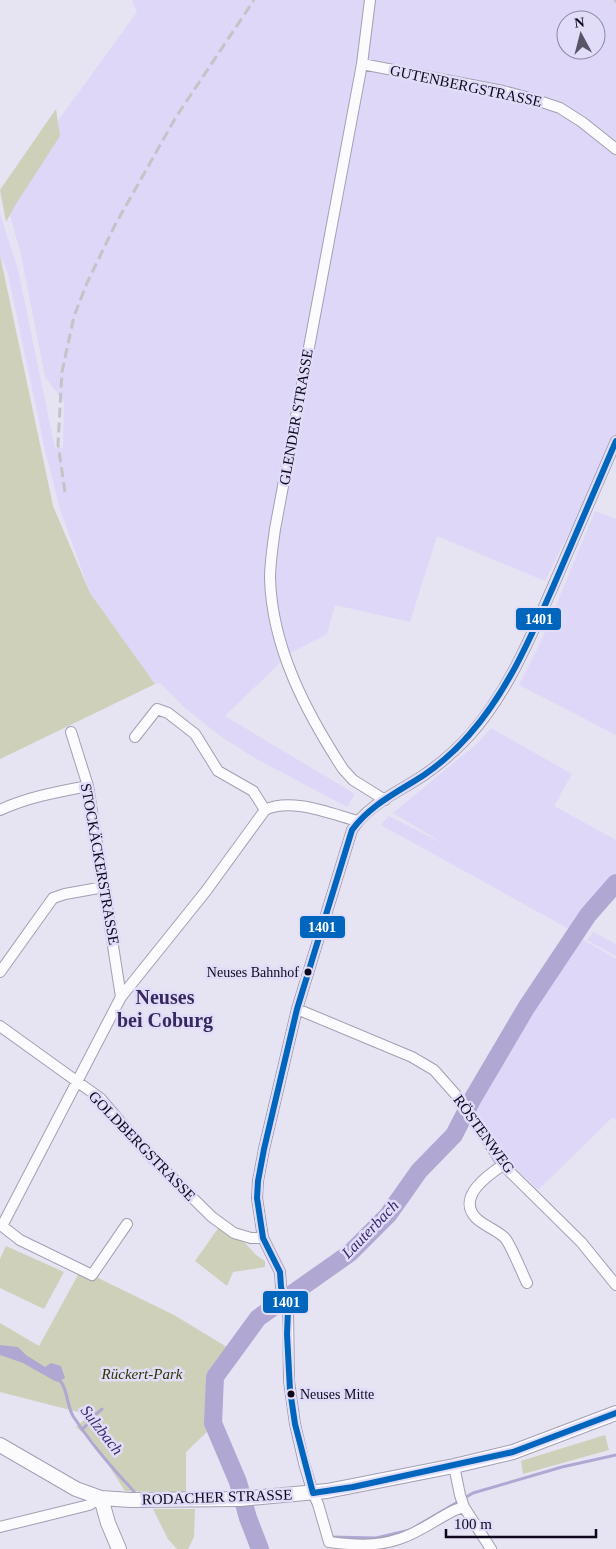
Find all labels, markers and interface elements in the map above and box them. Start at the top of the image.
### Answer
north arrow [556,10,606,60]
text: N [574,15,585,31]
street label: GUTENBERGSTRASSE [389,62,543,110]
street label: GLENDER STRASSE [276,348,316,486]
line badge: 1401 [515,607,562,631]
text: 1401 [525,612,553,627]
street label: STOCKÄCKERSTRASSE [78,782,122,946]
line badge: 1401 [299,915,346,939]
text: 1401 [308,920,336,935]
place label: Neuses Bahnhof [207,965,299,980]
marker: Neuses Bahnhof [303,967,313,977]
district label: Neuses bei Coburg [117,986,213,1032]
street label: GOLDBERGSTRASSE [86,1088,198,1204]
street label: RÖSTENWEG [450,1092,518,1176]
water label: Lauterbach [338,1197,402,1262]
line badge: 1401 [262,1290,309,1314]
text: 1401 [272,1295,300,1310]
park label: Rückert-Park [101,1366,183,1382]
place label: Neuses Mitte [300,1387,374,1402]
marker: Neuses Mitte [286,1389,296,1399]
water label: Sulzbach [78,1402,126,1458]
street label: RODACHER STRASSE [142,1486,292,1508]
scale bar [446,1506,596,1538]
text: 100 m [454,1516,492,1532]

